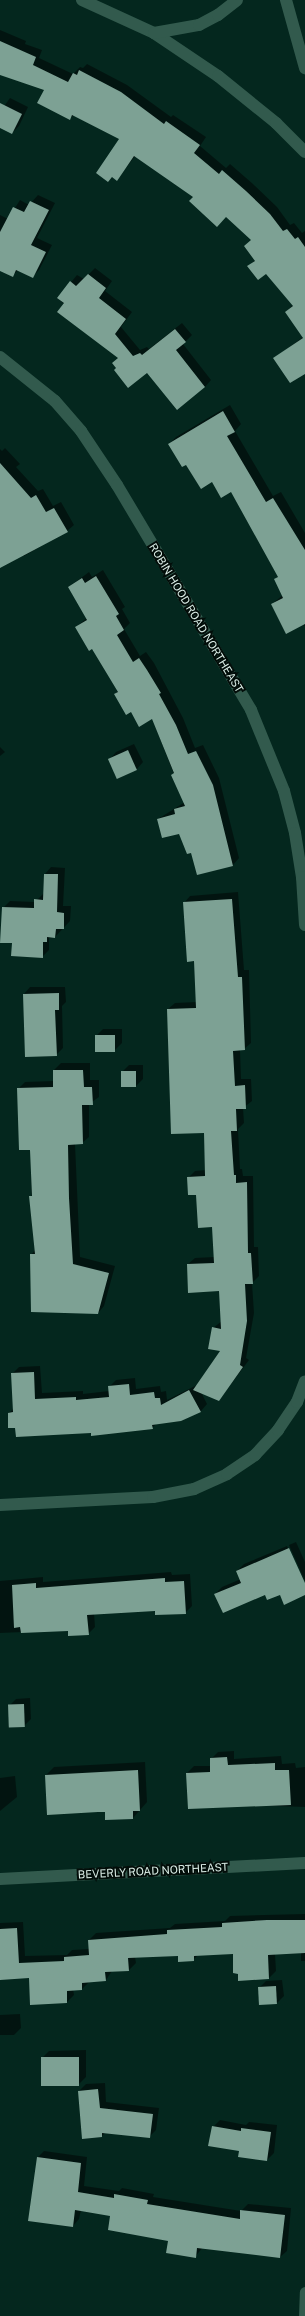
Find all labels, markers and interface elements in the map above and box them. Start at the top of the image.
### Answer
street label: ROBIN HOOD ROAD NORTHEAST [146,541,246,695]
street label: BEVERLY ROAD NORTHEAST [77,1860,229,1882]

